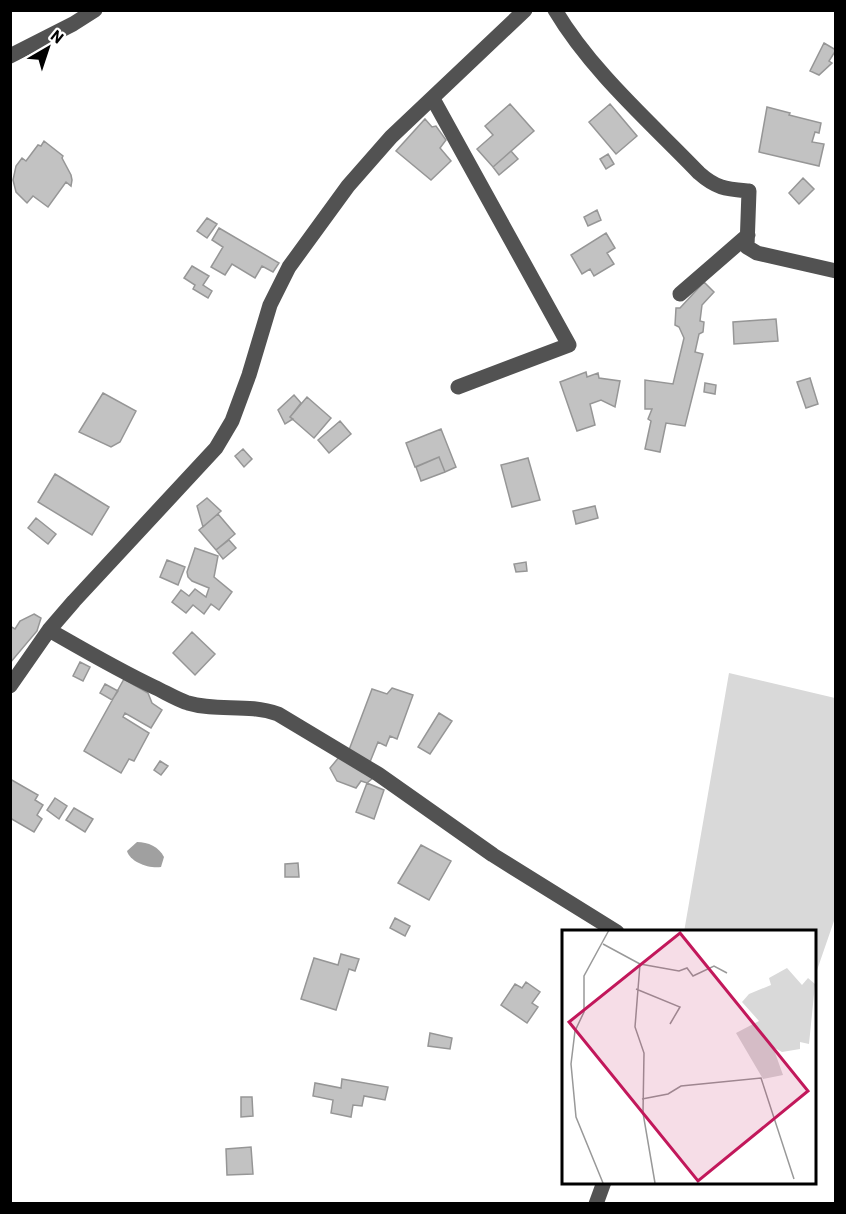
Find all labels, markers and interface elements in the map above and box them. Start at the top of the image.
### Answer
north arrow [18,18,78,78]
text: N [48,25,68,47]
inset map [562,930,816,1184]

